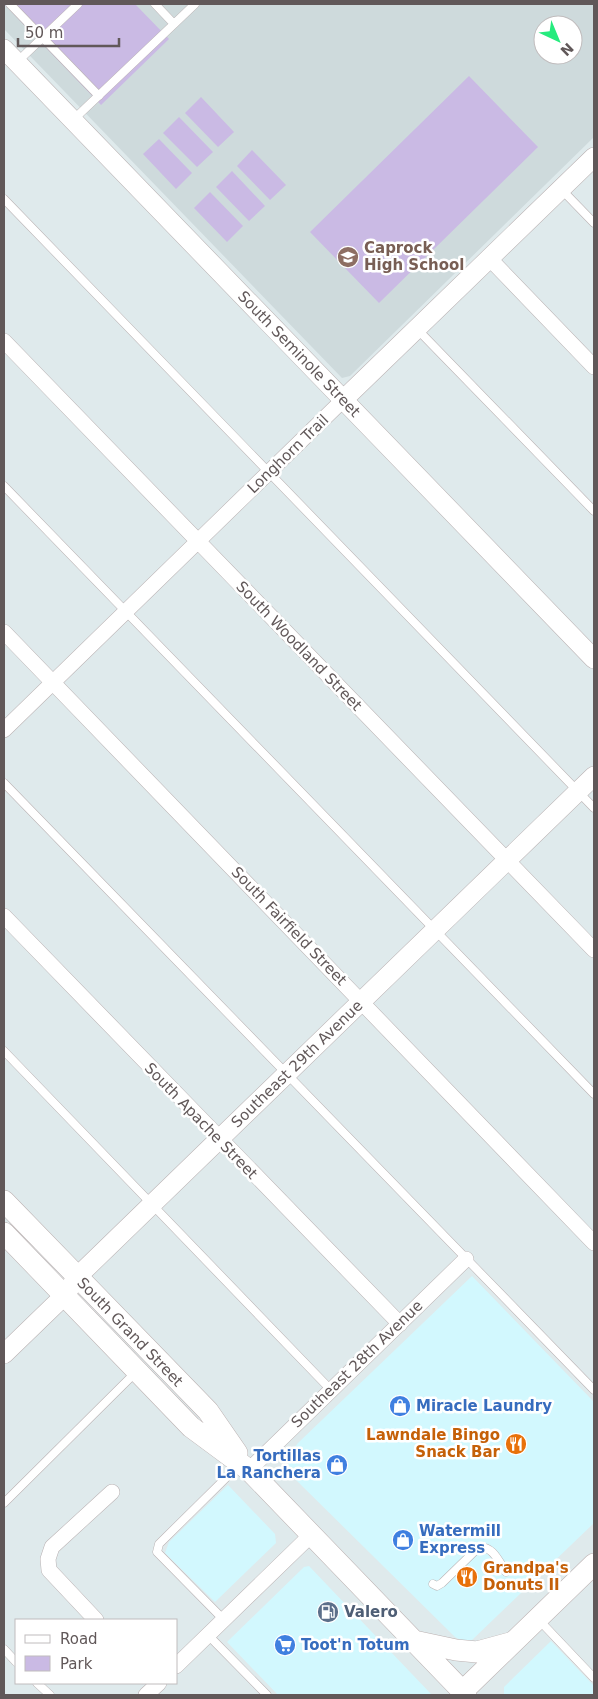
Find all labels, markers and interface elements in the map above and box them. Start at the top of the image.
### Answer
scale bar [18,15,119,47]
north arrow [533,15,583,65]
text: 50 m [25,24,63,42]
text: N [557,40,577,59]
place label: Caprock High School [364,239,464,274]
school or university icon: Caprock High School [336,245,360,269]
street label: South Seminole Street [234,287,364,421]
street label: Longhorn Trail [244,411,332,497]
street label: South Woodland Street [232,578,366,715]
street label: South Fairfield Street [228,863,350,989]
street label: Southeast 29th Avenue [228,997,366,1131]
street label: South Apache Street [141,1059,261,1183]
street label: South Grand Street [73,1274,187,1390]
street label: Southeast 28th Avenue [288,1297,426,1431]
shop icon: Miracle Laundry [388,1394,412,1418]
place label: Miracle Laundry [416,1397,552,1415]
place label: Lawndale Bingo Snack Bar [366,1426,501,1461]
restaurant icon: Lawndale Bingo Snack Bar [504,1432,528,1456]
place label: Tortillas La Ranchera [216,1447,321,1482]
shop icon: Tortillas La Ranchera [325,1453,349,1477]
place label: Watermill Express [419,1522,501,1557]
shop icon: Watermill Express [391,1528,415,1552]
place label: Grandpa's Donuts II [483,1559,569,1594]
restaurant icon: Grandpa's Donuts II [455,1565,479,1589]
fuel station icon: Valero [316,1600,340,1624]
place label: Valero [344,1603,398,1621]
legend [15,1619,178,1684]
text: Road [60,1630,98,1648]
supermarket icon: Toot'n Totum [273,1633,297,1657]
place label: Toot'n Totum [301,1636,410,1654]
text: Park [60,1655,93,1673]

